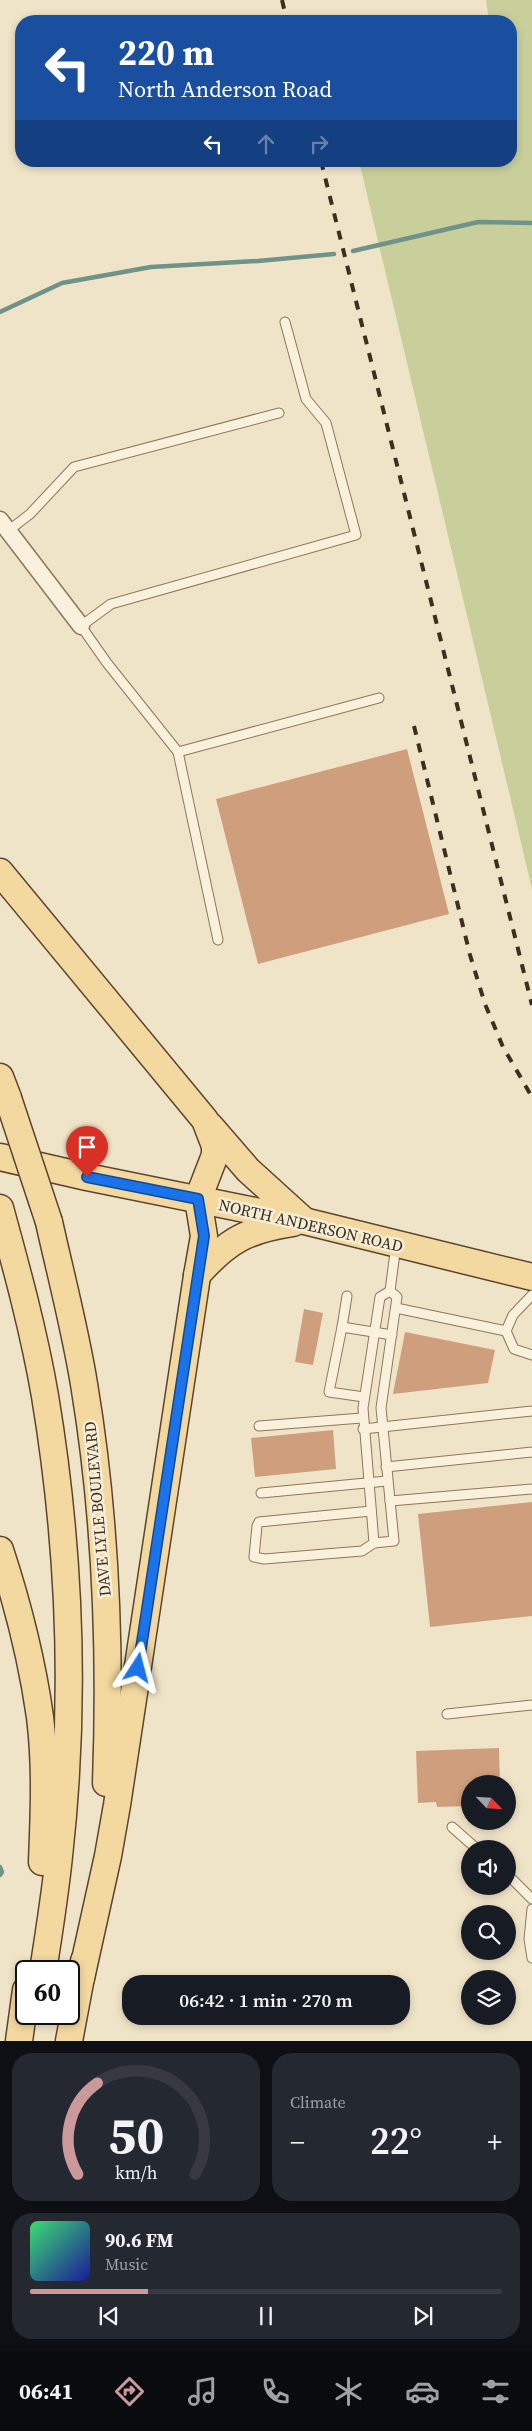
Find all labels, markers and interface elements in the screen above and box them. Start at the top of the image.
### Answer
text: 220 m [118,29,214,77]
icon: left [35,35,100,100]
text: North Anderson Road [118,74,332,104]
icon: left [199,130,227,158]
icon: ahead [252,130,280,158]
icon: right [305,130,333,158]
pin [66,1126,108,1177]
icon: arrive [73,1133,101,1161]
street label: NORTH ANDERSON ROAD [217,1193,405,1257]
street label: DAVE LYLE BOULEVARD [78,1420,116,1598]
position arrow [111,1641,163,1693]
north arrow [461,1775,516,1830]
map controls [461,1775,516,2025]
button: sound [461,1840,516,1895]
button: search [461,1905,516,1960]
speed limit sign: 60 [15,1960,80,2025]
button: layers [461,1970,516,2025]
text: 06:42 · 1 min · 270 m [179,1987,353,2013]
text: Climate [290,2091,346,2113]
text: 50 [108,2099,164,2170]
text: 22° [370,2115,422,2167]
text: − [290,2123,305,2161]
text: + [487,2123,502,2161]
text: km/h [115,2160,158,2185]
text: 90.6 FM [105,2227,174,2253]
text: Music [105,2253,148,2275]
icon: previous [95,2302,123,2330]
icon: pause [252,2302,280,2330]
icon: next [409,2302,437,2330]
icon: directions [112,2374,147,2409]
icon: music [185,2374,220,2409]
icon: phone [258,2374,293,2409]
icon: climate [331,2374,366,2409]
icon: car [405,2374,440,2409]
icon: filters [478,2374,513,2409]
text: 06:41 [19,2376,73,2406]

